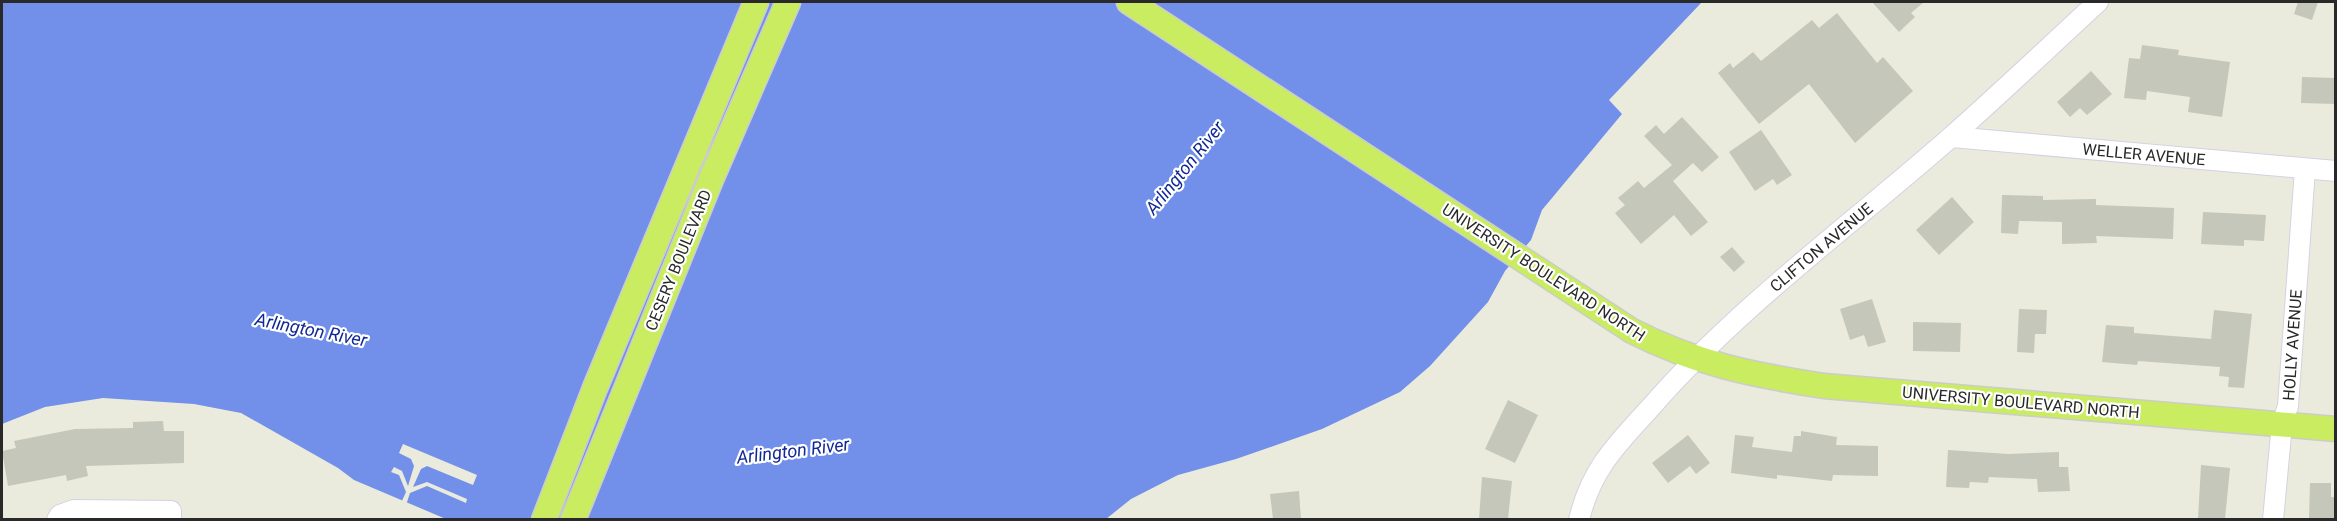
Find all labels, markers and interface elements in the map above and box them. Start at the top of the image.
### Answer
water label: Arlington River [1140,116,1229,219]
street label: WELLER AVENUE [2082,140,2206,169]
street label: CESERY BOULEVARD [641,187,715,334]
street label: CLIFTON AVENUE [1766,199,1876,296]
street label: UNIVERSITY BOULEVARD NORTH [1439,200,1649,345]
street label: HOLLY AVENUE [2279,289,2306,401]
water label: Arlington River [252,308,370,351]
street label: UNIVERSITY BOULEVARD NORTH [1901,383,2140,422]
water label: Arlington River [734,433,852,468]

